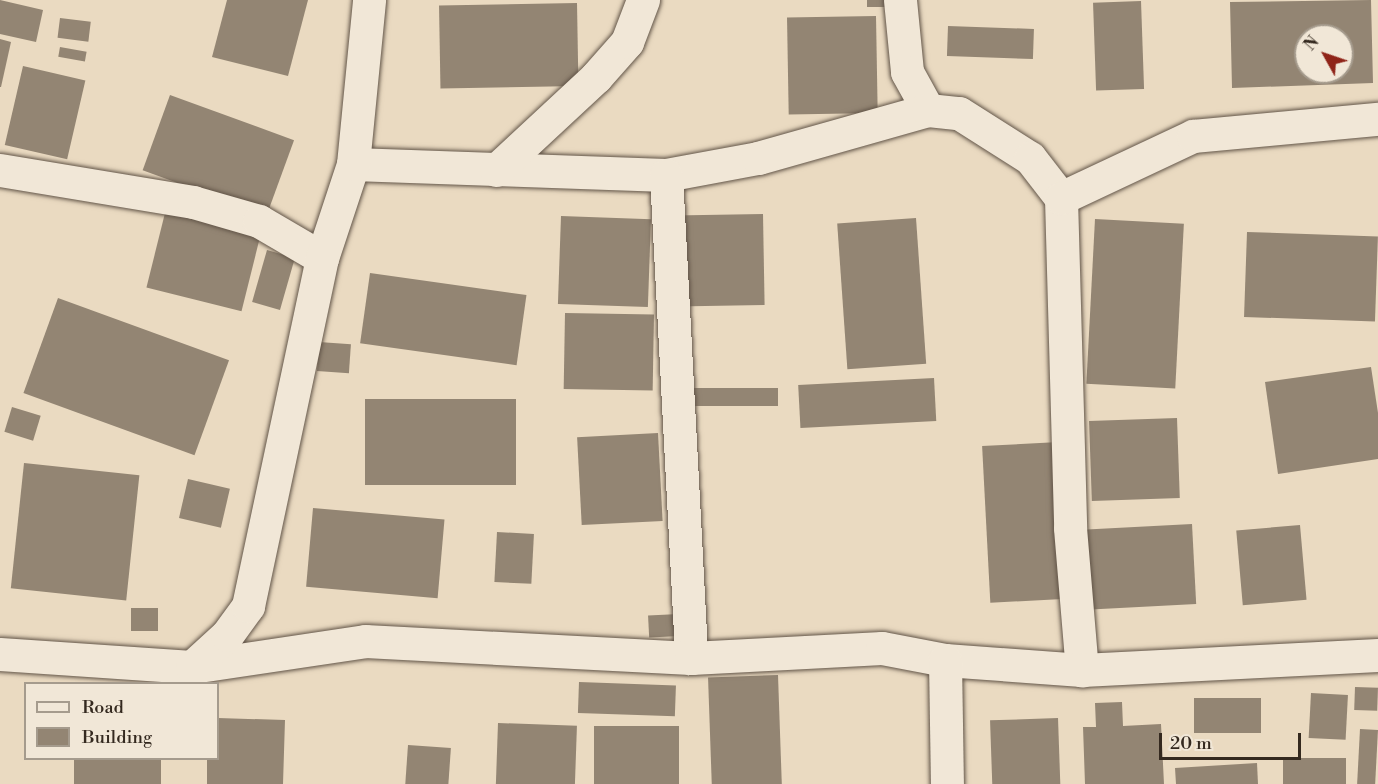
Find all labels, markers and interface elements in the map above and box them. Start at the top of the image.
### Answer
north arrow [1294,24,1354,84]
text: N [1300,32,1323,55]
legend [24,682,219,760]
text: Road [82,696,124,719]
scale bar [1162,721,1304,759]
text: Building [82,726,152,749]
text: 20 m [1170,732,1212,755]

